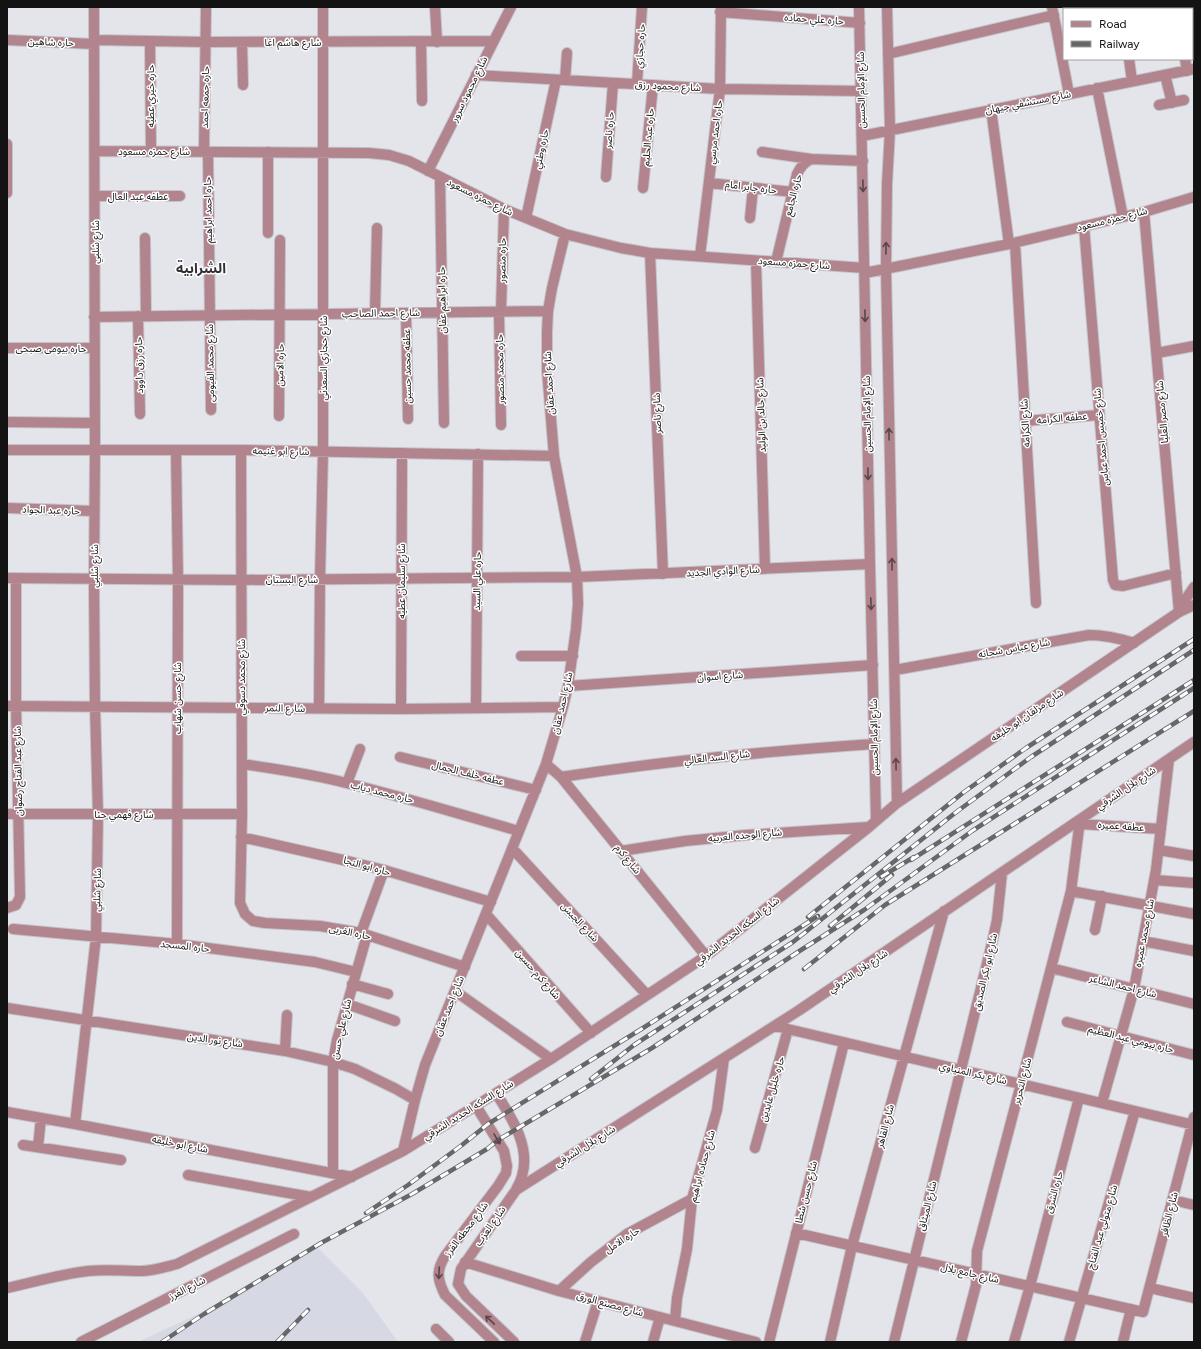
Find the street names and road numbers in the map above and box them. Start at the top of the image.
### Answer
street label: حاره علي حماده [784,10,844,29]
street label: حاره حجازي [632,23,649,69]
street label: حاره شاهين [28,35,74,49]
street label: شارع هاشم اغا [265,36,322,50]
street label: شارع الإمام الحسين [854,51,870,128]
street label: شارع محمود سرور [447,54,491,125]
street label: حاره خيري عطيه [144,64,158,127]
street label: حاره جمعه احمد [198,66,212,128]
street label: شارع محمود رزق [635,78,701,95]
street label: شارع مستشفي جيهان [984,87,1072,118]
street label: حاره احمد مرسي [705,99,727,165]
street label: حاره عبد الحليم [639,107,658,167]
street label: حاره ناصر [601,111,617,150]
street label: حاره وطني [530,128,553,170]
street label: شارع حمزه مسعود [118,145,190,159]
street label: حاره الجامع [781,172,806,218]
street label: شارع حمزه مسعود [444,175,515,220]
street label: حاره احمد ابراهيم [201,176,216,243]
street label: حاره جابر امام [724,177,778,199]
street label: عطفه عبد العال [108,190,168,203]
street label: شارع حمزه مسعود [1075,204,1149,235]
street label: شارع شلبي [89,220,103,264]
street label: حاره منصور [495,237,509,284]
street label: شارع حمزه مسعود [757,254,831,273]
street label: حاره ابراهيم عفان [435,266,450,334]
street label: شارع احمد الصاحب [342,306,420,321]
street label: شارع حجازي السعدني [317,315,331,400]
street label: شارع محمد الفيومى [203,324,218,402]
street label: عطفه محمد حسين [400,328,414,404]
street label: حاره محمد منصور [493,334,507,405]
street label: حاره رزق داوود [132,336,146,393]
street label: حاره بيومى صبحى [16,342,87,355]
street label: حاره الامين [273,343,287,387]
street label: شارع احمد عفان [541,351,558,415]
street label: شارع الإمام الحسين [860,375,876,452]
street label: شارع خالد بن الوليد [753,377,770,453]
street label: شارع مصر العليا [1153,380,1172,444]
street label: شارع خميس احمد عباس [1090,387,1113,486]
street label: شارع ناصر [650,392,665,434]
street label: شارع الكرامه [1017,398,1034,447]
street label: عطفه الكرامه [1036,409,1088,427]
street label: شارع ابو غنيمه [252,444,310,459]
street label: حاره عبد الجواد [22,502,80,518]
street label: شارع سليمان عطيه [395,543,409,619]
street label: شارع شلبي [88,544,102,588]
street label: حاره علي السيد [470,551,485,611]
street label: شارع الوادي الجديد [686,563,760,581]
street label: شارع البستان [266,573,318,587]
street label: شارع عباس شحاته [977,635,1051,662]
street label: شارع محمد دسوقي [235,639,249,715]
street label: شارع حسن شهاب [171,662,185,734]
street label: شارع اسوان [697,668,744,685]
street label: شارع احمد عفان [549,670,576,736]
street label: شارع مزلقان ابو خليفه [988,686,1067,745]
street label: شارع الإمام الحسين [867,698,883,775]
street label: شارع النمر [264,701,305,716]
street label: شارع عبد الفتاح رضوان [11,726,26,816]
street label: شارع السد العالي [683,747,751,768]
street label: عطفه خلف الجمال [431,758,505,788]
street label: شارع بلال الشرقي [1094,763,1159,814]
street label: حاره محمد دياب [349,778,415,806]
street label: شارع فهمي حنا [94,808,154,822]
street label: عطفه عميره [1097,818,1145,834]
street label: شارع الوحده العربيه [707,825,783,846]
street label: شارع كرم [611,842,644,878]
street label: حاره ابو النجا [342,853,392,879]
street label: شارع شلبي [90,868,105,912]
street label: شارع السكه الحديد الشرقي [692,894,783,969]
street label: شارع محمد عميره [1131,898,1158,968]
street label: شارع الجيش [558,899,602,945]
street label: حاره الغربى [328,921,372,943]
street label: شارع ابو بكر الصديق [970,932,1001,1012]
street label: حاره المسجد [160,937,210,955]
street label: شارع كرم حسين [511,946,563,1003]
street label: شارع بلال الشرقي [826,946,891,997]
street label: شارع احمد الشاعر [1087,971,1158,1002]
street label: شارع احمد عفان [431,974,468,1038]
street label: شارع علي حسن [328,997,356,1061]
street label: حاره بيومي عبد العظيم [1087,1022,1175,1057]
street label: شارع نور الدين [186,1030,244,1051]
street label: حاره خليل عابدين [756,1055,788,1123]
street label: شارع التحرير [1009,1056,1035,1107]
street label: شارع بكر المنياوي [938,1059,1008,1088]
street label: شارع السكه الحديد الشرقي [420,1077,516,1144]
street label: شارع القاهر [873,1103,898,1150]
street label: شارع بلال الشرقي [552,1122,619,1171]
street label: شارع حماده ابراهيم [686,1128,719,1204]
street label: شارع ابو خليفه [151,1132,209,1157]
street label: شارع حسن شطا [792,1159,821,1225]
street label: حاره الشرق [1042,1169,1066,1215]
street label: شارع الميثاق [915,1180,940,1232]
street label: شارع متولي عبد الفتاح [1084,1183,1122,1271]
street label: شارع الظافر [1157,1190,1182,1239]
street label: شارع محطه الفرز [440,1199,492,1260]
street label: شارع العزب [471,1203,509,1249]
street label: حاره الامل [602,1224,642,1256]
street label: شارع جامع بلال [939,1260,1001,1287]
street label: شارع الفرز [166,1273,208,1304]
street label: شارع مصنع الورق [575,1289,645,1320]

